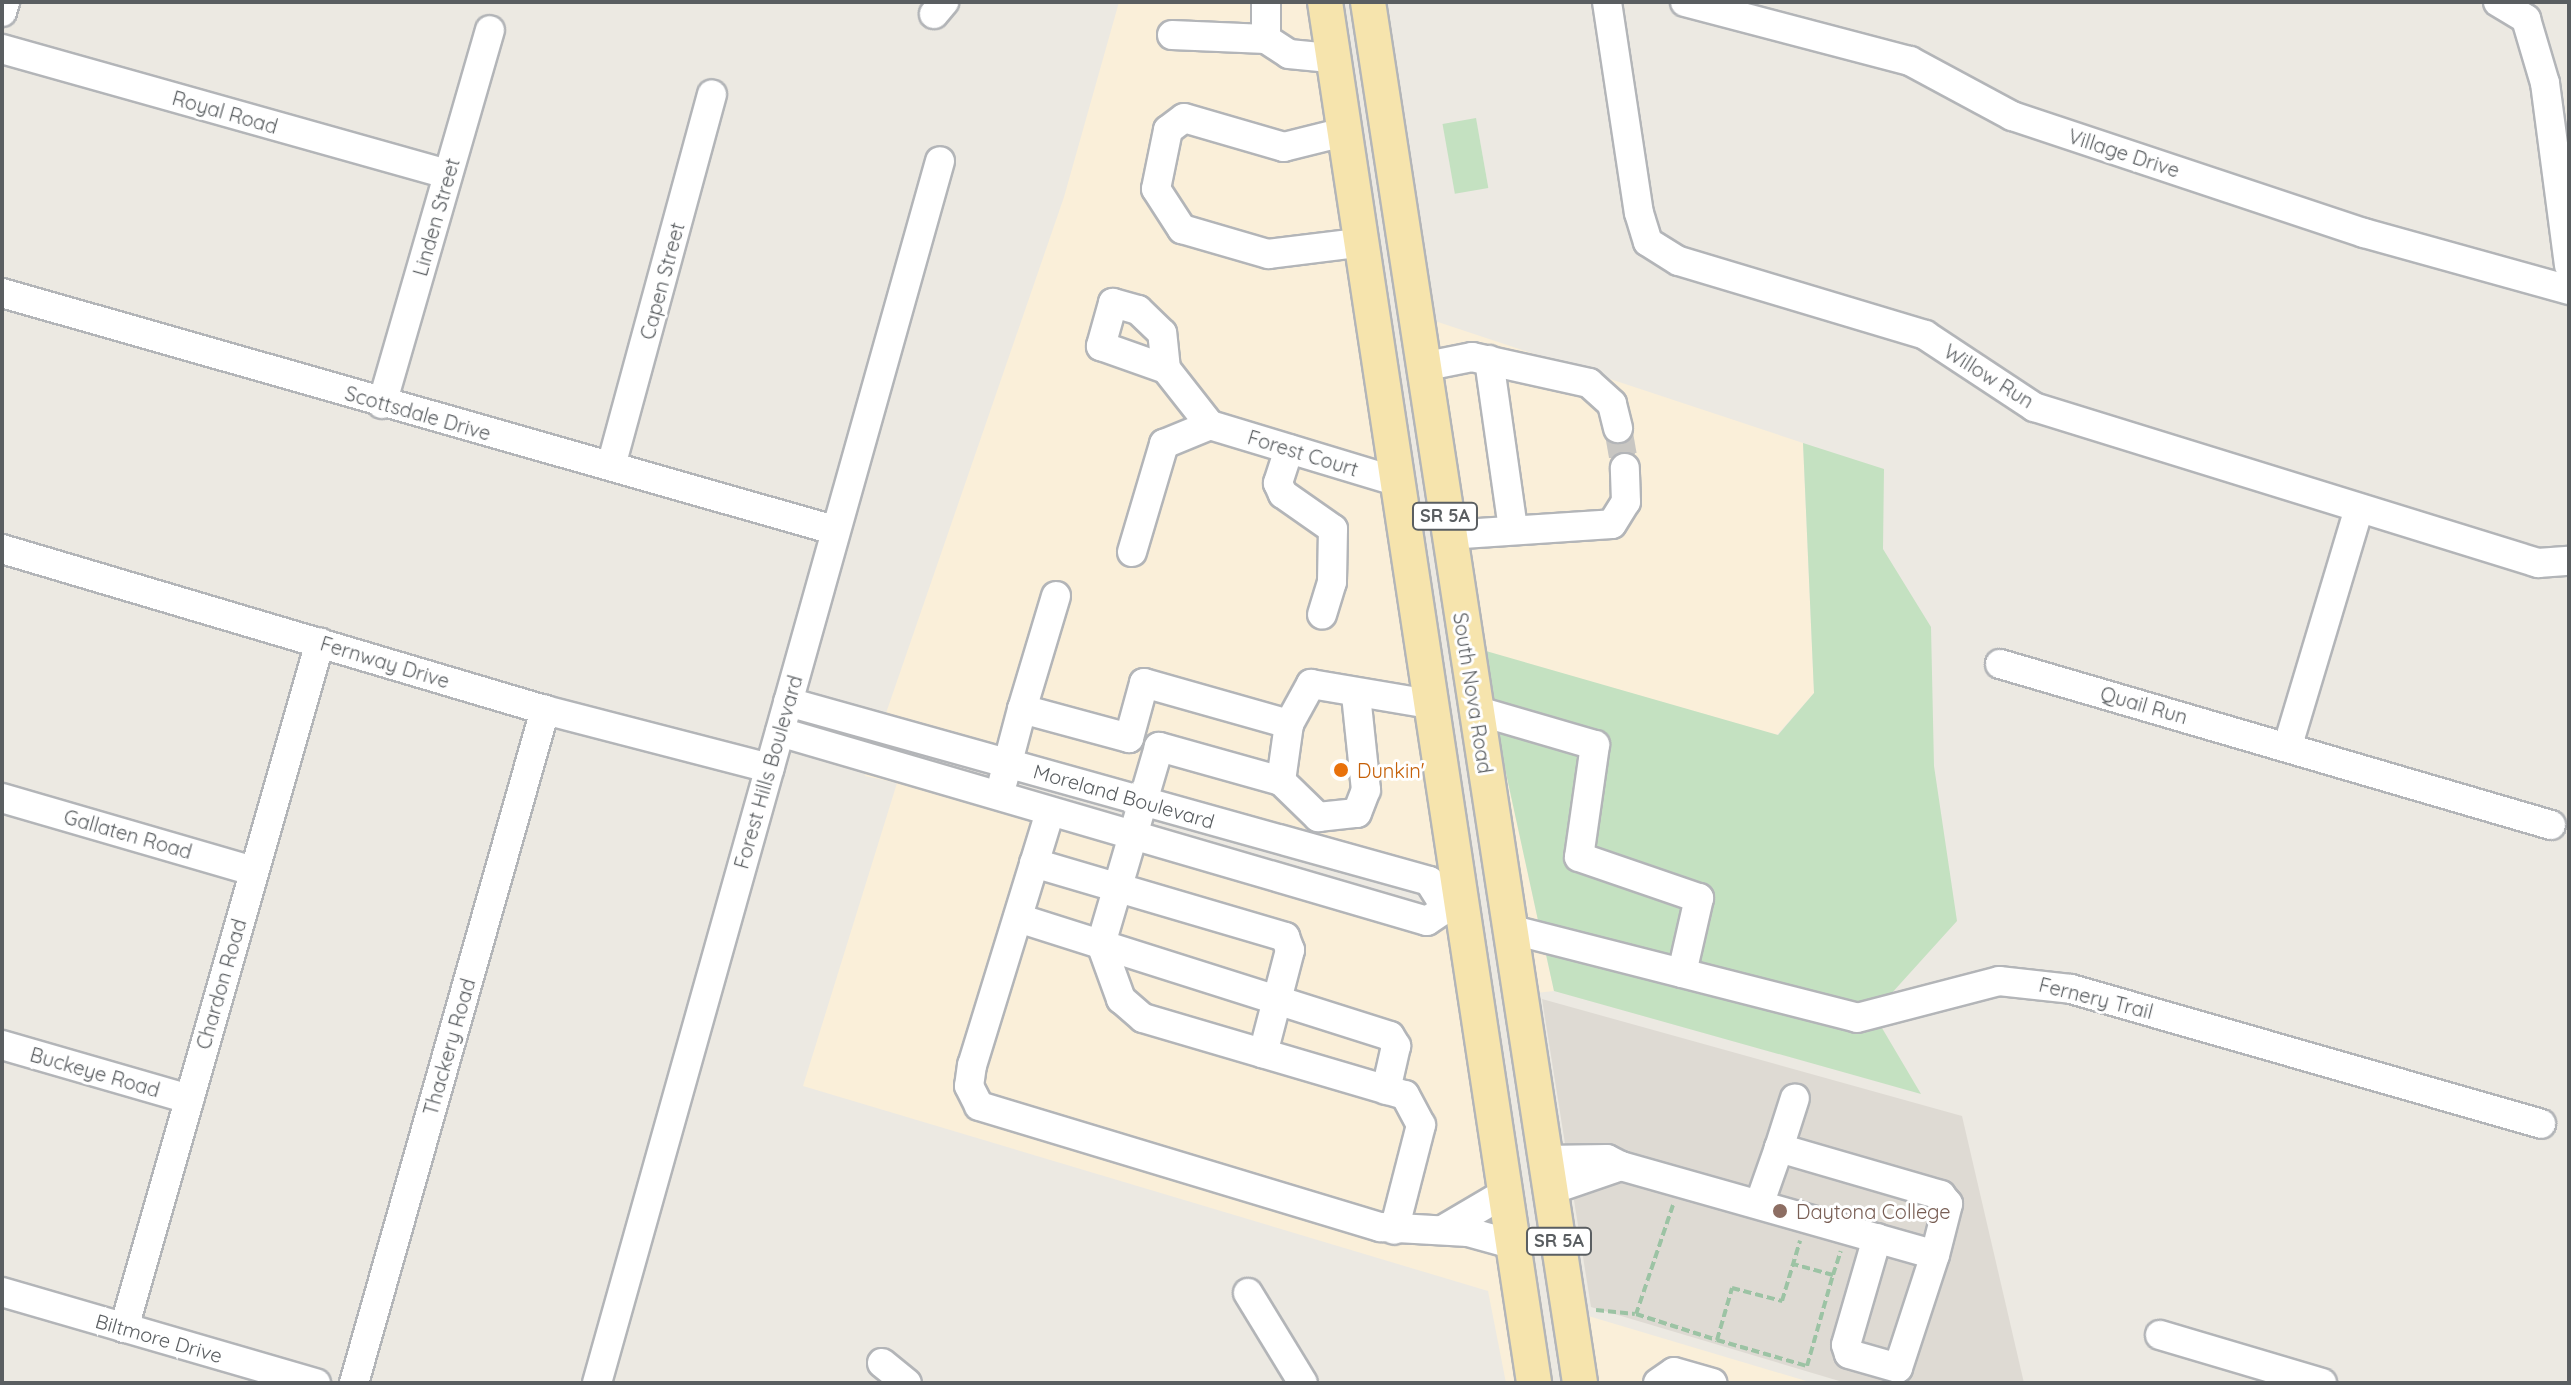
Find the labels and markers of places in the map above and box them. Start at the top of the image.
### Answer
place label: Dunkin' [1357,758,1425,782]
marker: Dunkin' [1332,761,1350,779]
place label: Daytona College [1796,1199,1950,1223]
marker: Daytona College [1771,1202,1789,1220]

